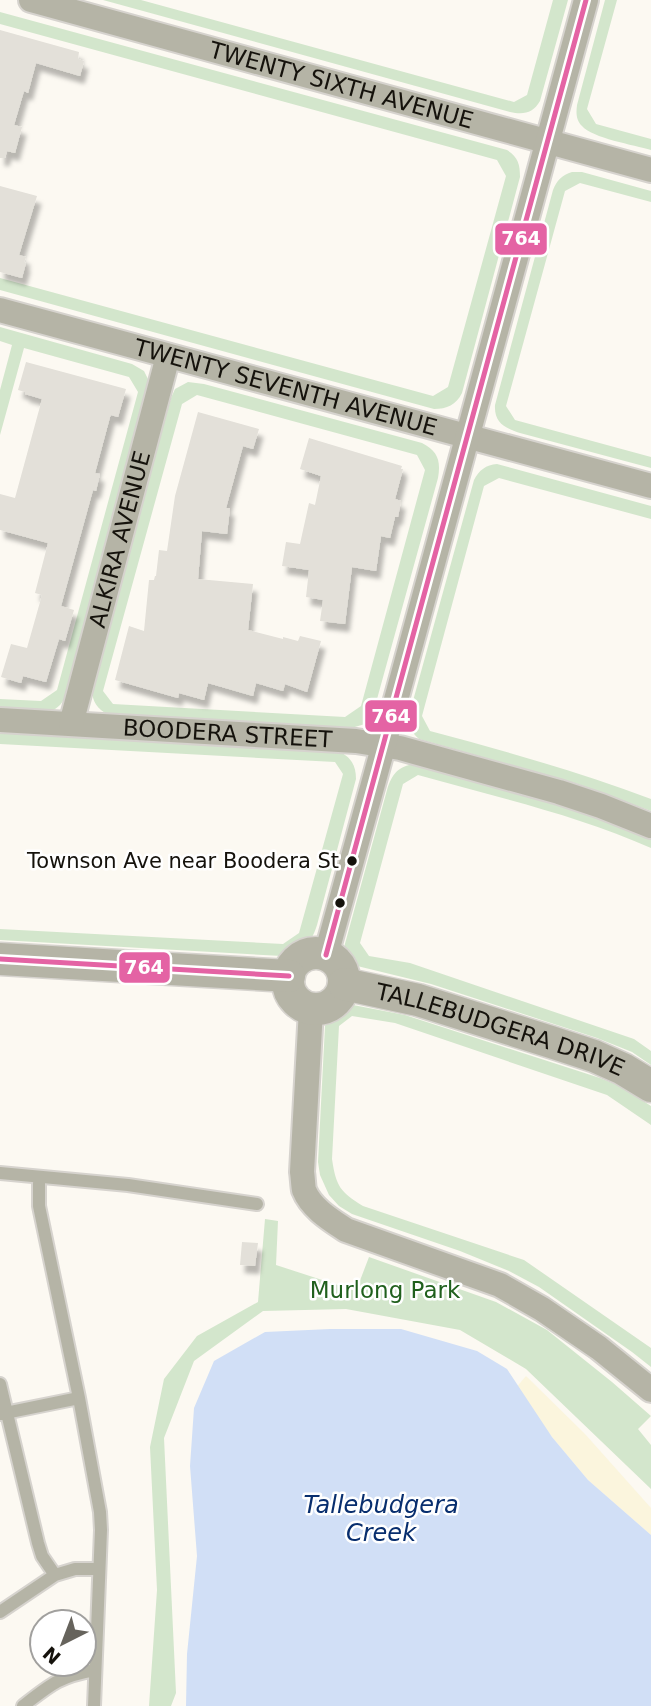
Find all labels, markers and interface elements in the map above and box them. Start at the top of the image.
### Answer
street label: TWENTY SIXTH AVENUE [206,36,476,134]
line badge: 764 [494,222,548,256]
text: 764 [501,227,541,249]
street label: TWENTY SEVENTH AVENUE [131,334,440,441]
street label: ALKIRA AVENUE [84,448,155,630]
line badge: 764 [364,699,418,733]
text: 764 [371,705,411,727]
street label: BOODERA STREET [122,714,334,753]
place label: Townson Ave near Boodera St [26,849,339,873]
marker: Townson Ave near Boodera St [345,854,359,868]
unlabelled marker [333,896,347,910]
line badge: 764 [118,951,171,984]
text: 764 [124,956,164,978]
street label: TALLEBUDGERA DRIVE [373,978,629,1081]
park label: Murlong Park [310,1277,461,1303]
water label: Tallebudgera Creek [303,1491,459,1547]
north arrow [28,1608,98,1678]
text: N [38,1642,65,1669]

